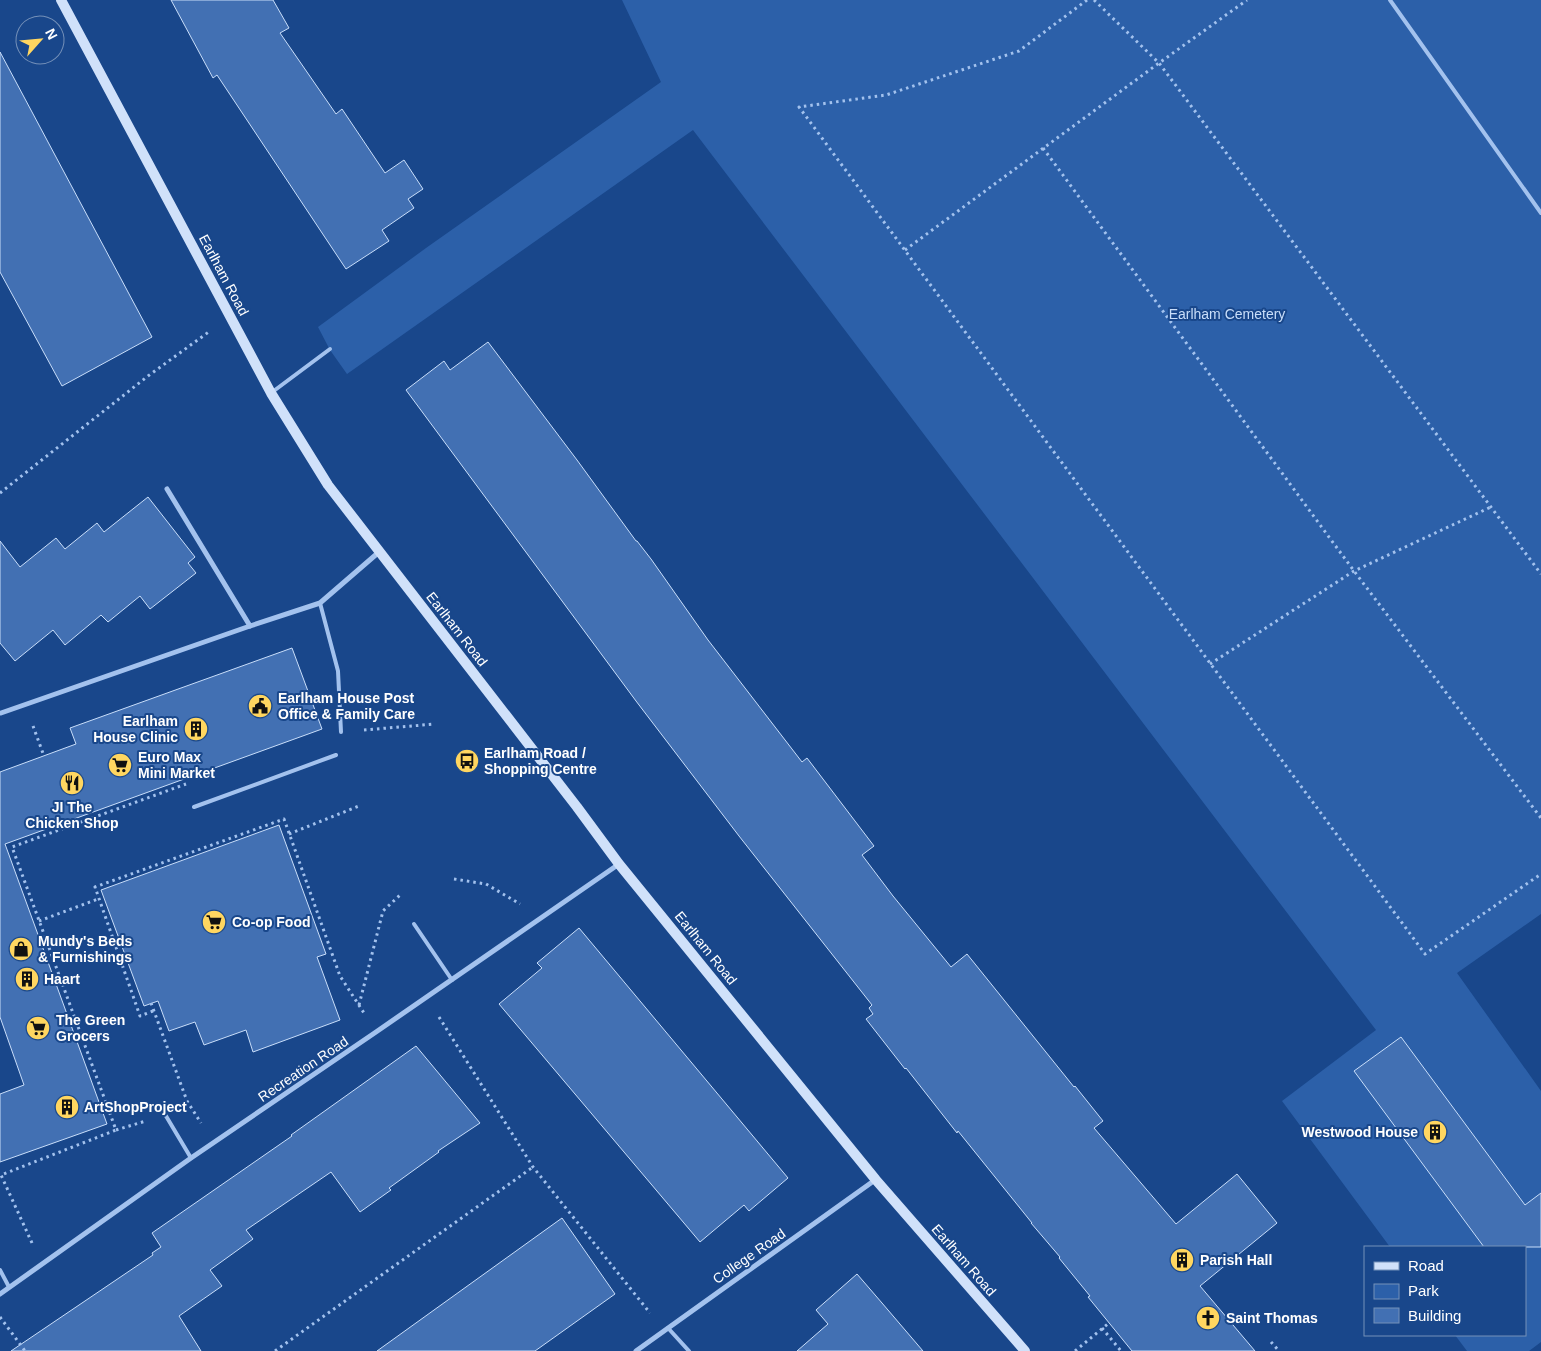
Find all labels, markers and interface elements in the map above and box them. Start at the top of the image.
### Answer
north arrow [15,15,65,65]
text: N [42,26,61,42]
street label: Earlham Road [196,232,252,318]
park label: Earlham Cemetery [1169,306,1285,322]
street label: Earlham Road [423,589,491,669]
place label: Earlham House Post Office & Family Care [278,690,415,722]
public building icon: Earlham House Post Office & Family Care [247,693,273,719]
place label: Earlham House Clinic [93,713,178,745]
building icon: Earlham House Clinic [183,716,209,742]
place label: Earlham Road / Shopping Centre [484,745,597,777]
bus stop icon: Earlham Road / Shopping Centre [454,748,480,774]
place label: Euro Max Mini Market [138,749,215,781]
supermarket icon: Euro Max Mini Market [107,752,133,778]
restaurant icon: JI The Chicken Shop [59,770,85,796]
place label: JI The Chicken Shop [25,799,119,831]
street label: Earlham Road [672,908,740,988]
supermarket icon: Co-op Food [201,909,227,935]
place label: Co-op Food [232,914,311,930]
place label: Mundy's Beds & Furnishings [38,933,133,965]
shop icon: Mundy's Beds & Furnishings [8,936,34,962]
building icon: Haart [14,966,40,992]
place label: Haart [44,971,80,987]
place label: The Green Grocers [56,1012,125,1044]
supermarket icon: The Green Grocers [25,1015,51,1041]
street label: Recreation Road [255,1033,351,1105]
building icon: ArtShopProject [54,1094,80,1120]
place label: ArtShopProject [84,1099,187,1115]
building icon: Westwood House [1422,1119,1448,1145]
place label: Westwood House [1302,1124,1418,1140]
street label: Earlham Road [929,1221,999,1299]
street label: College Road [710,1225,788,1287]
legend [1364,1246,1526,1336]
building icon: Parish Hall [1169,1247,1195,1273]
place label: Parish Hall [1200,1252,1272,1268]
text: Road [1408,1257,1444,1274]
text: Park [1408,1282,1439,1299]
church icon: Saint Thomas [1195,1305,1221,1331]
text: Building [1408,1307,1461,1324]
place label: Saint Thomas [1226,1310,1318,1326]

